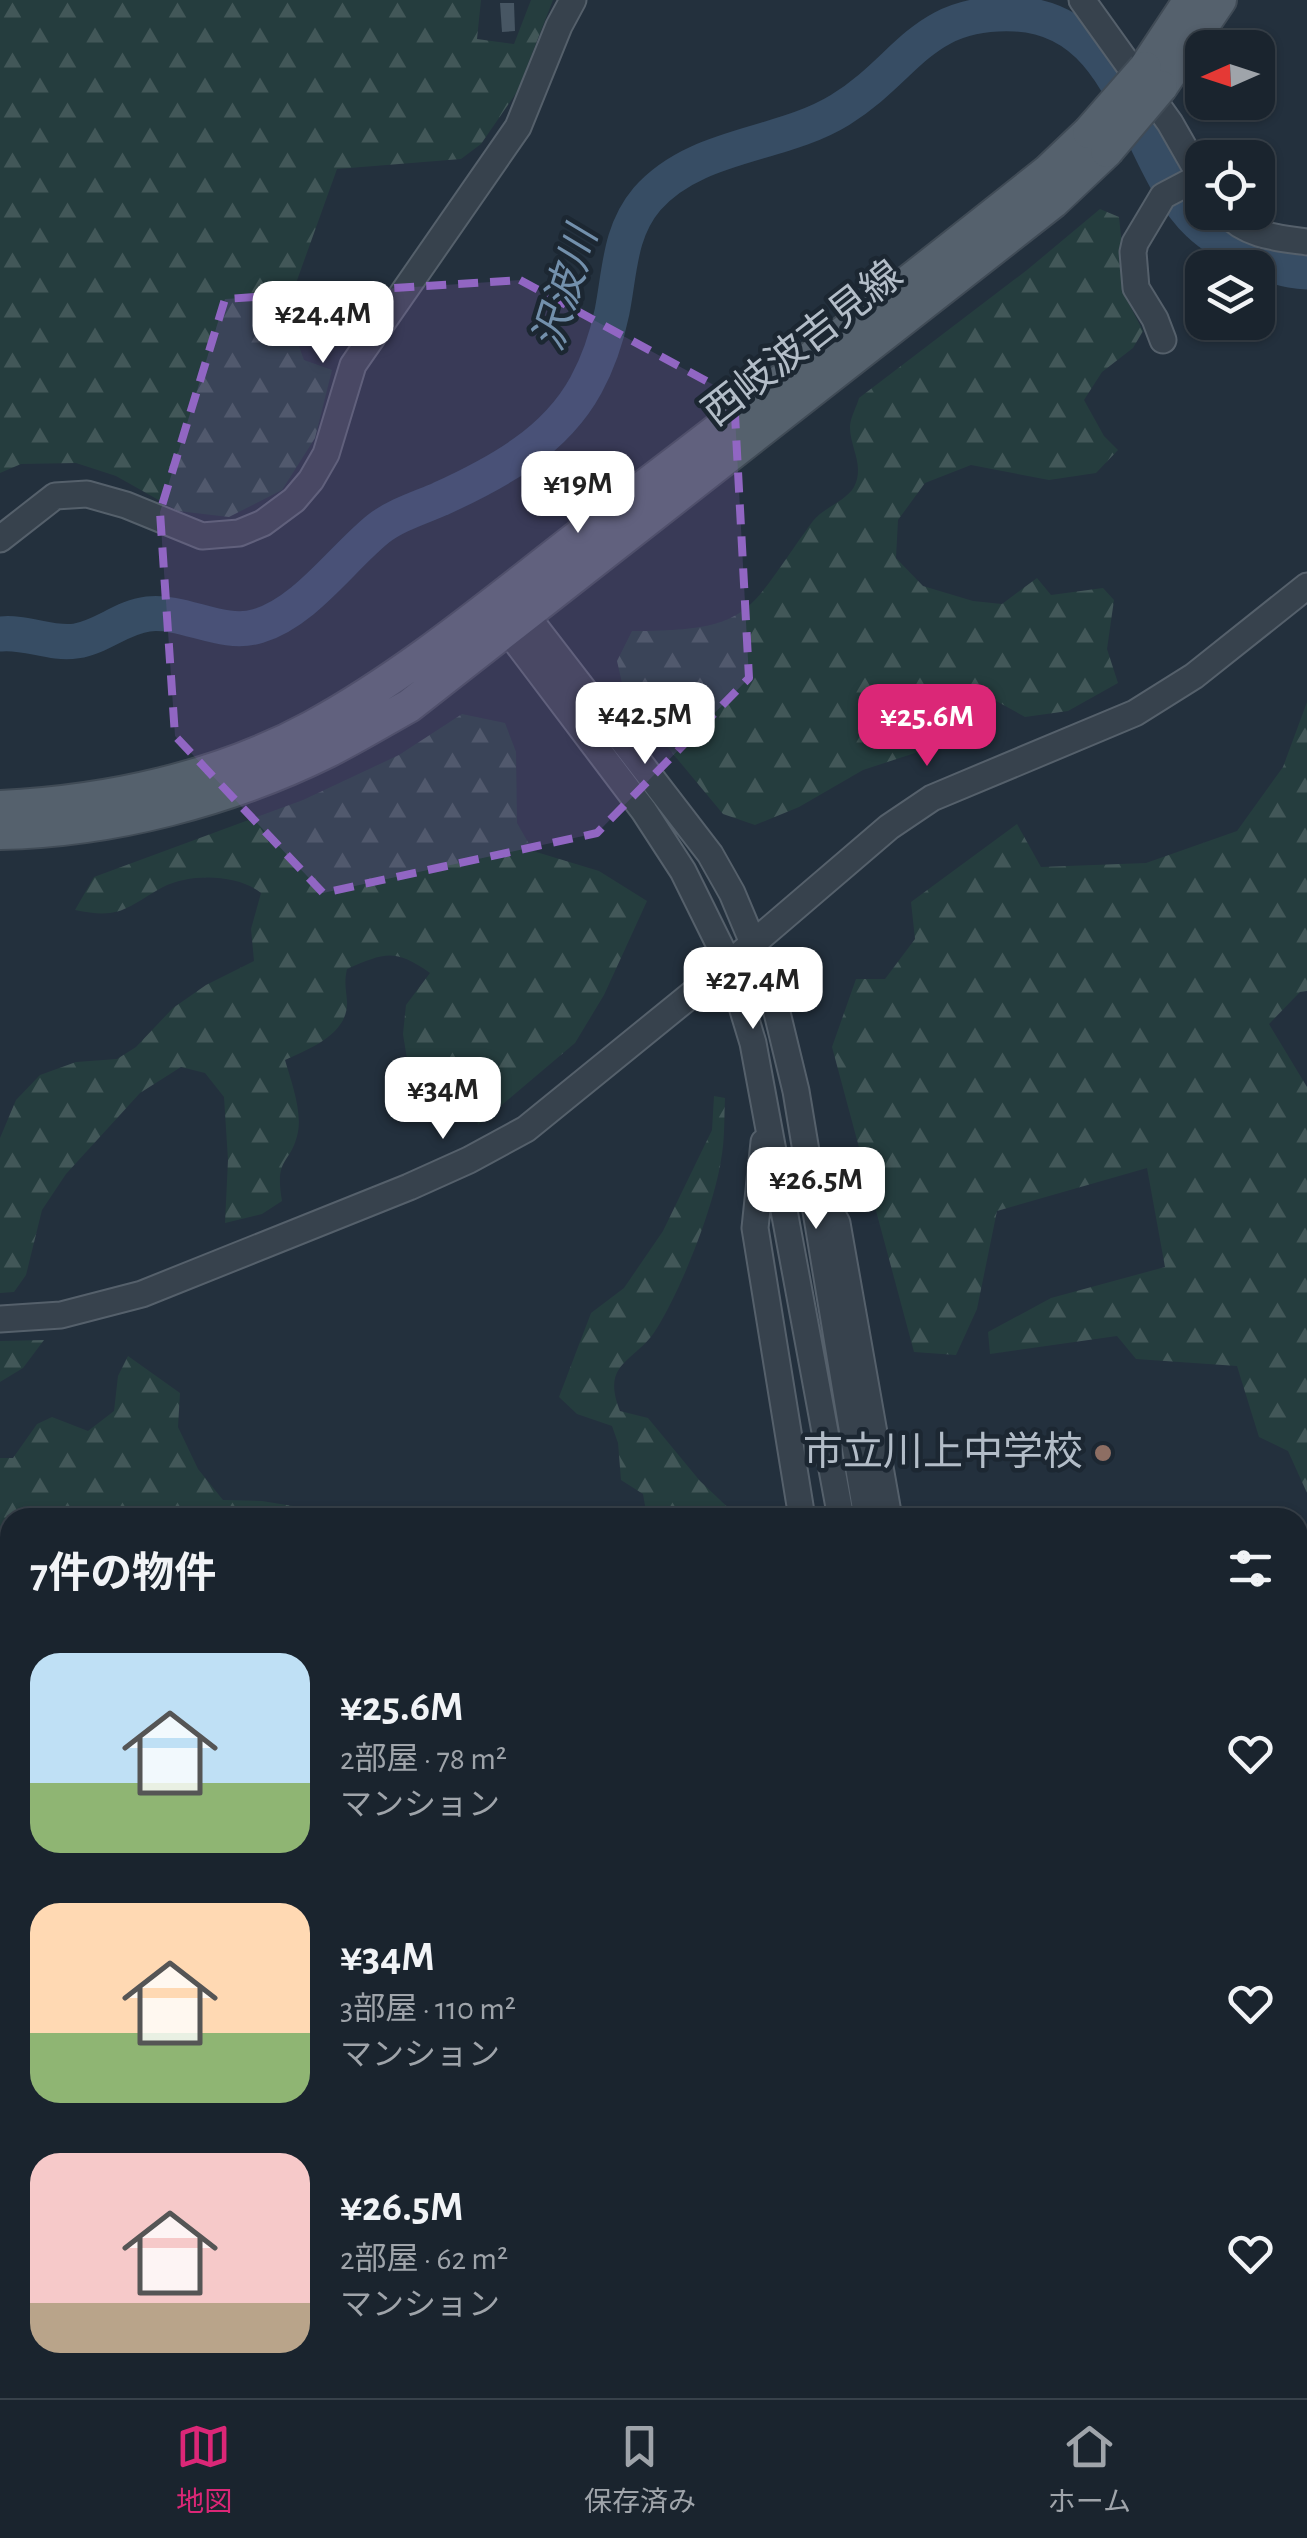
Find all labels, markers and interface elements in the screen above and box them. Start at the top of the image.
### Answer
north arrow [1185,30,1275,120]
map controls [1185,30,1275,340]
button: locate [1185,140,1275,230]
water label: 沢波川 [526,218,606,355]
button: layers [1185,250,1275,340]
street label: 西岐波吉見線 [695,253,910,434]
pin: ¥24.4M [242,281,404,366]
text: ¥24.4M [275,297,371,329]
pin: ¥19M [519,451,637,536]
text: ¥19M [543,467,613,499]
pin: ¥42.5M [564,682,726,767]
pin: ¥25.6M [846,684,1008,769]
text: ¥42.5M [598,698,692,730]
text: ¥25.6M [880,700,974,732]
pin: ¥27.4M [672,947,834,1032]
text: ¥27.4M [706,963,800,995]
pin: ¥34M [384,1057,502,1142]
text: ¥34M [407,1073,479,1105]
pin: ¥26.5M [735,1147,897,1232]
text: ¥26.5M [769,1163,863,1195]
place label: 市立川上中学校 [803,1431,1083,1473]
marker: 市立川上中学校 [1092,1442,1114,1464]
icon: filters [1223,1541,1278,1596]
text: 7件の物件 [30,1553,216,1595]
text: ¥25.6M [340,1686,463,1728]
icon: home [110,1693,230,1813]
icon: heart [1223,1726,1278,1781]
text: 2部屋 · 78 m² [340,1743,507,1775]
text: マンション [340,1789,500,1821]
text: ¥34M [340,1936,435,1978]
icon: home [110,1943,230,2063]
icon: heart [1223,1976,1278,2031]
text: 3部屋 · 110 m² [340,1993,516,2025]
text: マンション [340,2039,500,2071]
text: ¥26.5M [340,2186,463,2228]
icon: home [110,2193,230,2313]
icon: heart [1223,2226,1278,2281]
text: 2部屋 · 62 m² [340,2243,508,2275]
text: マンション [340,2289,500,2321]
tab: 地図 [176,2419,232,2520]
tab: 保存済み [584,2419,696,2520]
tab: ホーム [1048,2419,1131,2520]

